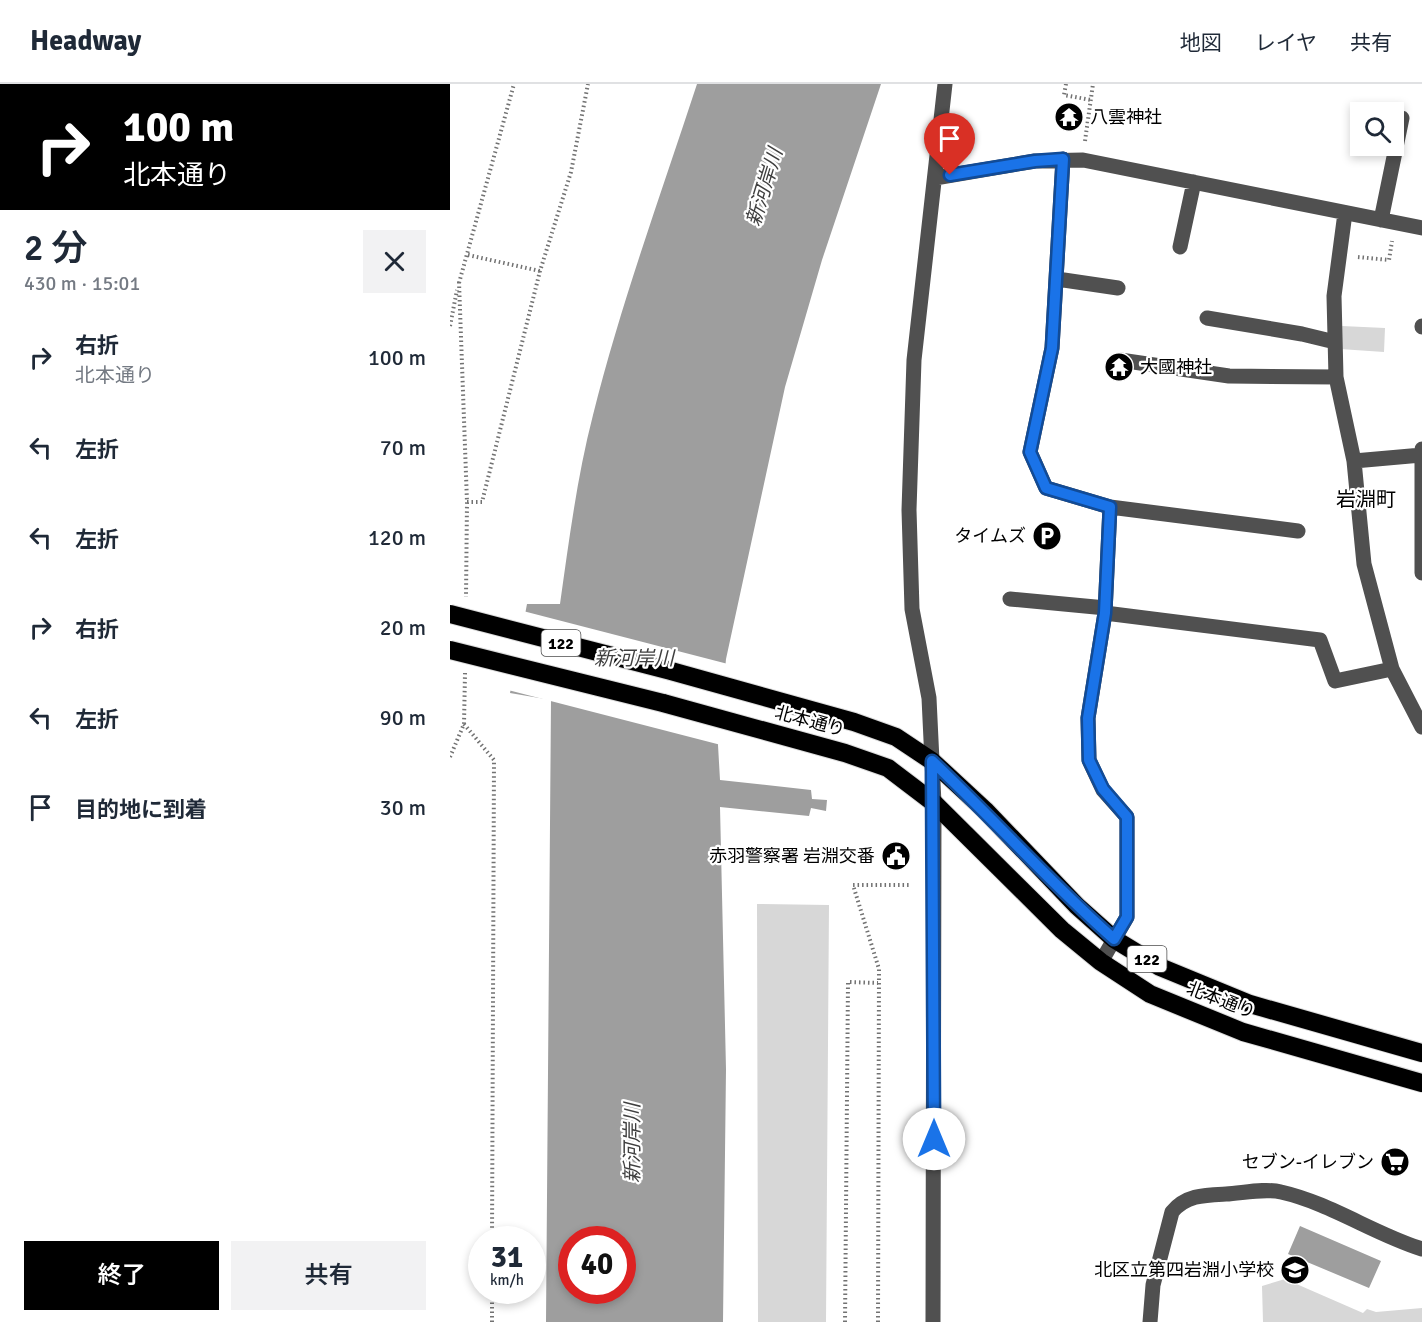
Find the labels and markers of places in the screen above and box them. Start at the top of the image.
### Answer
temple icon: 八雲神社 [1053,101,1085,133]
place label: 八雲神社 [1090,106,1162,128]
pin [924,113,975,175]
temple icon: 大國神社 [1103,351,1135,383]
place label: 大國神社 [1140,356,1212,378]
parking icon: タイムズ [1031,520,1063,552]
place label: タイムズ [954,525,1026,547]
public building icon: 赤羽警察署 岩淵交番 [880,840,912,872]
place label: 赤羽警察署 岩淵交番 [709,845,875,867]
supermarket icon: セブン-イレブン [1379,1146,1411,1178]
place label: セブン-イレブン [1242,1151,1374,1173]
school or university icon: 北区立第四岩淵小学校 [1279,1254,1311,1286]
place label: 北区立第四岩淵小学校 [1094,1259,1274,1281]

